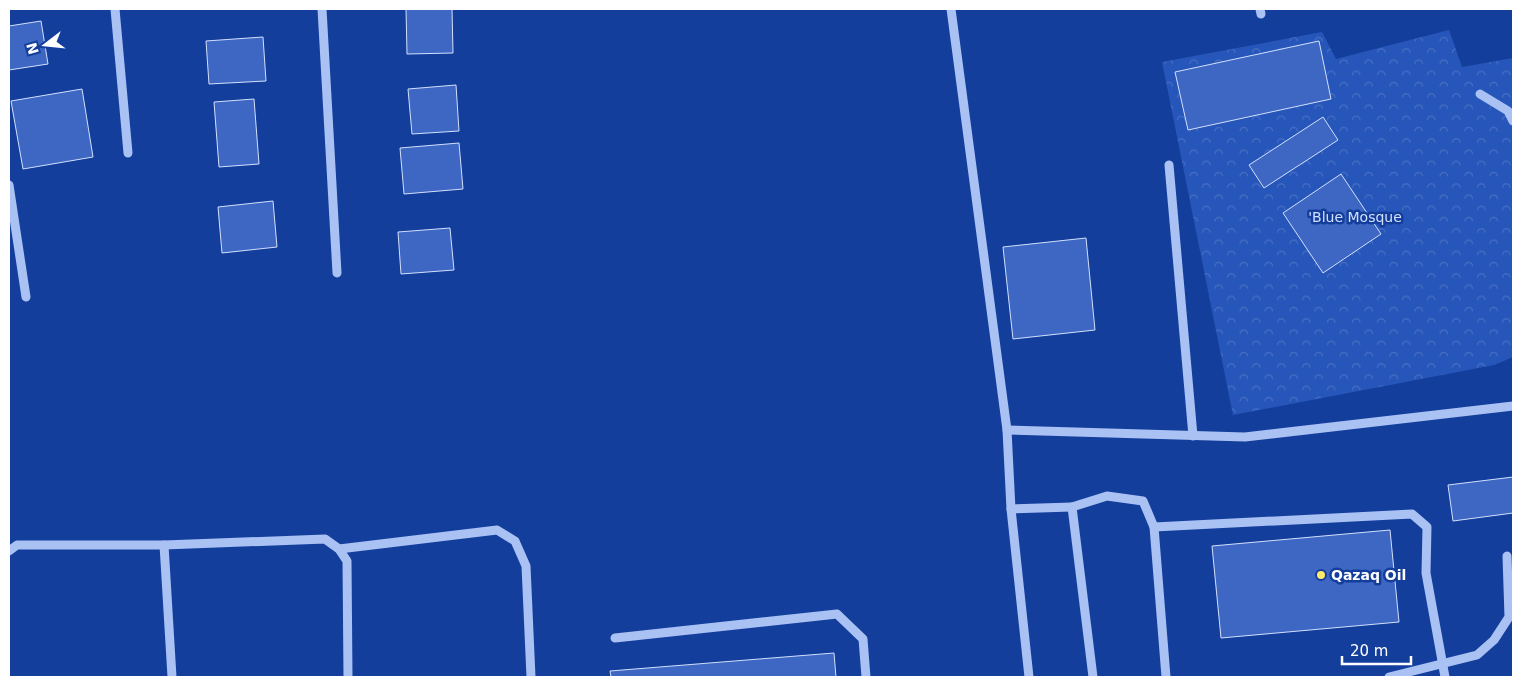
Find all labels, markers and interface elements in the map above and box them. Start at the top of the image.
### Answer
north arrow [20,20,70,70]
text: N [23,41,42,56]
park label: 'Blue Mosque [1308,209,1402,225]
place label: Qazaq Oil [1331,567,1406,583]
marker: Qazaq Oil [1315,569,1327,581]
scale bar [1342,634,1411,666]
text: 20 m [1350,642,1388,660]

